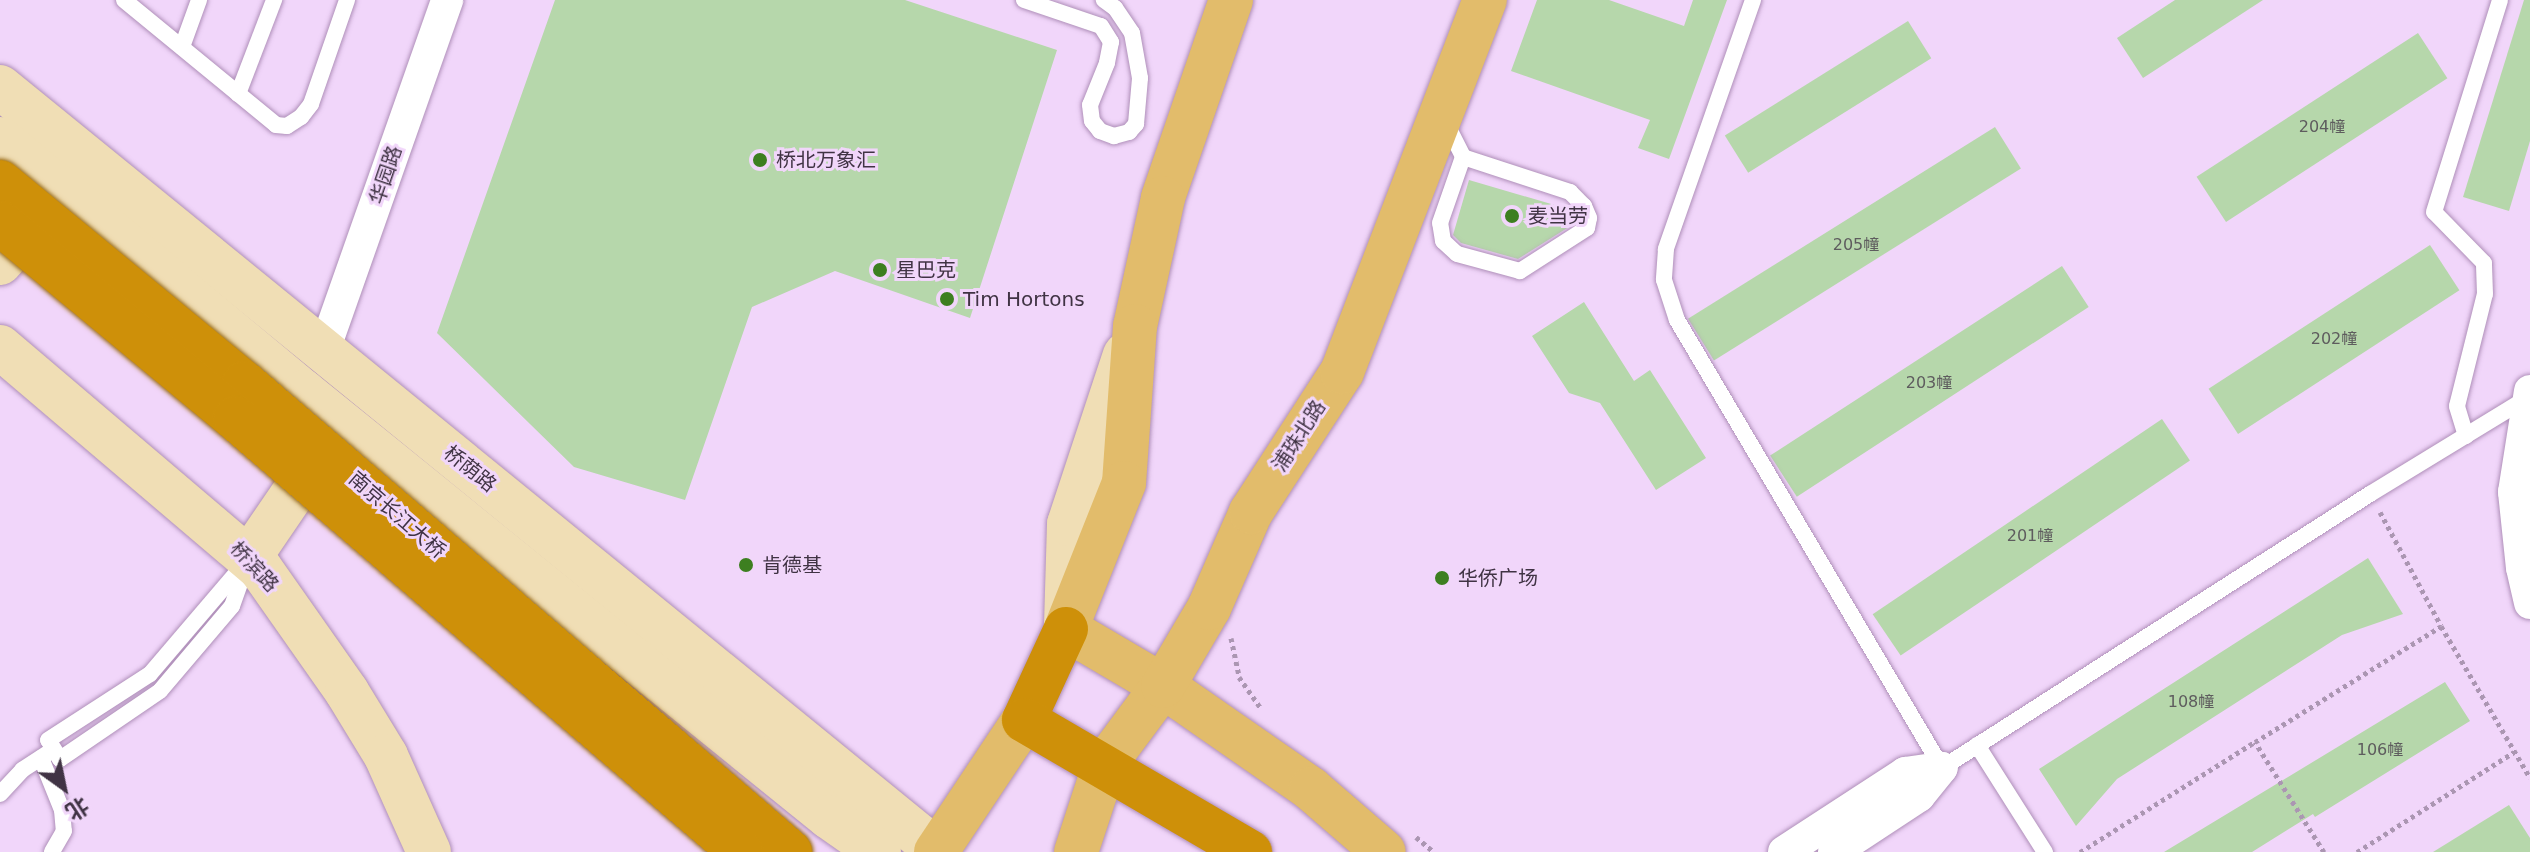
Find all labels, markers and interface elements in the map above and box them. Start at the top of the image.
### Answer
house number: 204幢 [2299,117,2345,137]
street label: 华园路 [365,143,407,207]
place label: 桥北万象汇 [776,148,876,172]
marker: 桥北万象汇 [751,151,769,169]
place label: 麦当劳 [1528,204,1588,228]
marker: 麦当劳 [1503,207,1521,225]
house number: 205幢 [1833,235,1879,255]
place label: 星巴克 [896,258,956,282]
marker: 星巴克 [871,261,889,279]
place label: Tim Hortons [963,287,1085,311]
marker: Tim Hortons [938,290,956,308]
house number: 202幢 [2311,329,2357,349]
house number: 203幢 [1906,373,1952,393]
street label: 浦珠北路 [1267,396,1331,476]
street label: 桥荫路 [439,441,501,497]
street label: 南京长江大桥 [344,467,450,563]
house number: 201幢 [2007,526,2053,546]
street label: 桥滨路 [225,537,283,597]
place label: 肯德基 [762,553,822,577]
marker: 肯德基 [737,556,755,574]
place label: 华侨广场 [1458,566,1538,590]
marker: 华侨广场 [1433,569,1451,587]
house number: 108幢 [2168,692,2214,712]
house number: 106幢 [2357,740,2403,760]
north arrow [24,748,104,828]
text: 北 [61,792,93,825]

